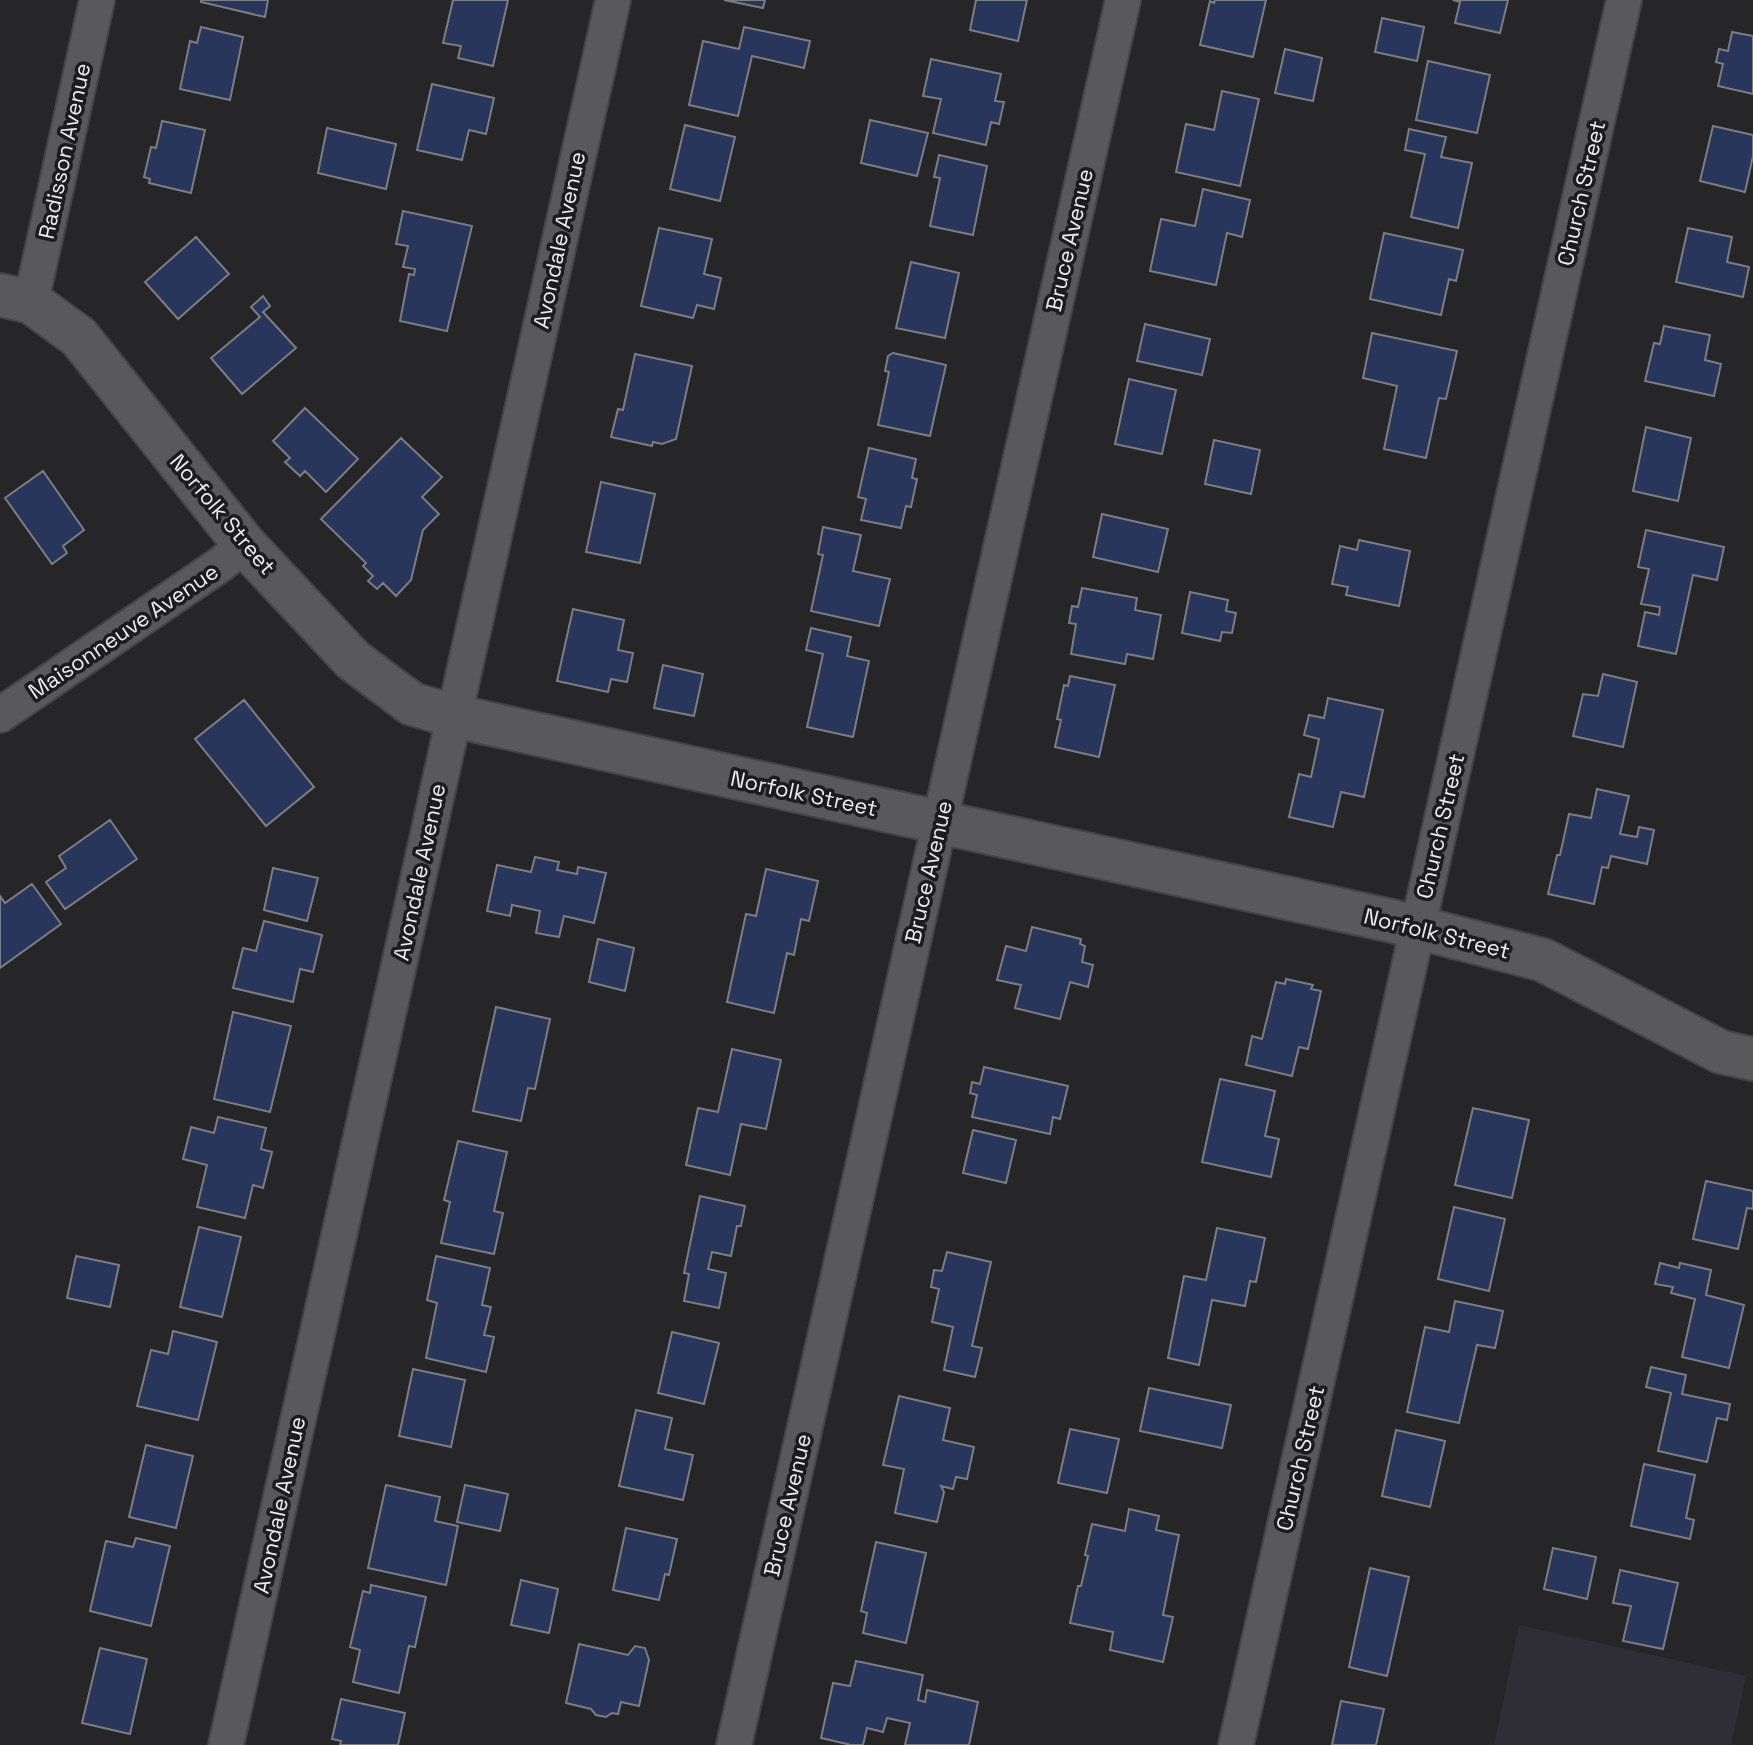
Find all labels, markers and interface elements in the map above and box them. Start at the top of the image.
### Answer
street label: Radisson Avenue [32,60,96,242]
street label: Church Street [1551,118,1611,268]
street label: Avondale Avenue [527,149,591,331]
street label: Bruce Avenue [1039,166,1099,314]
street label: Norfolk Street [164,448,282,580]
street label: Maisonneuve Avenue [23,557,223,705]
street label: Church Street [1410,751,1470,901]
street label: Norfolk Street [728,764,880,822]
street label: Avondale Avenue [387,781,451,963]
street label: Bruce Avenue [898,798,958,946]
street label: Norfolk Street [1361,901,1513,965]
street label: Church Street [1270,1383,1330,1533]
street label: Avondale Avenue [247,1414,311,1596]
street label: Bruce Avenue [757,1431,817,1579]

